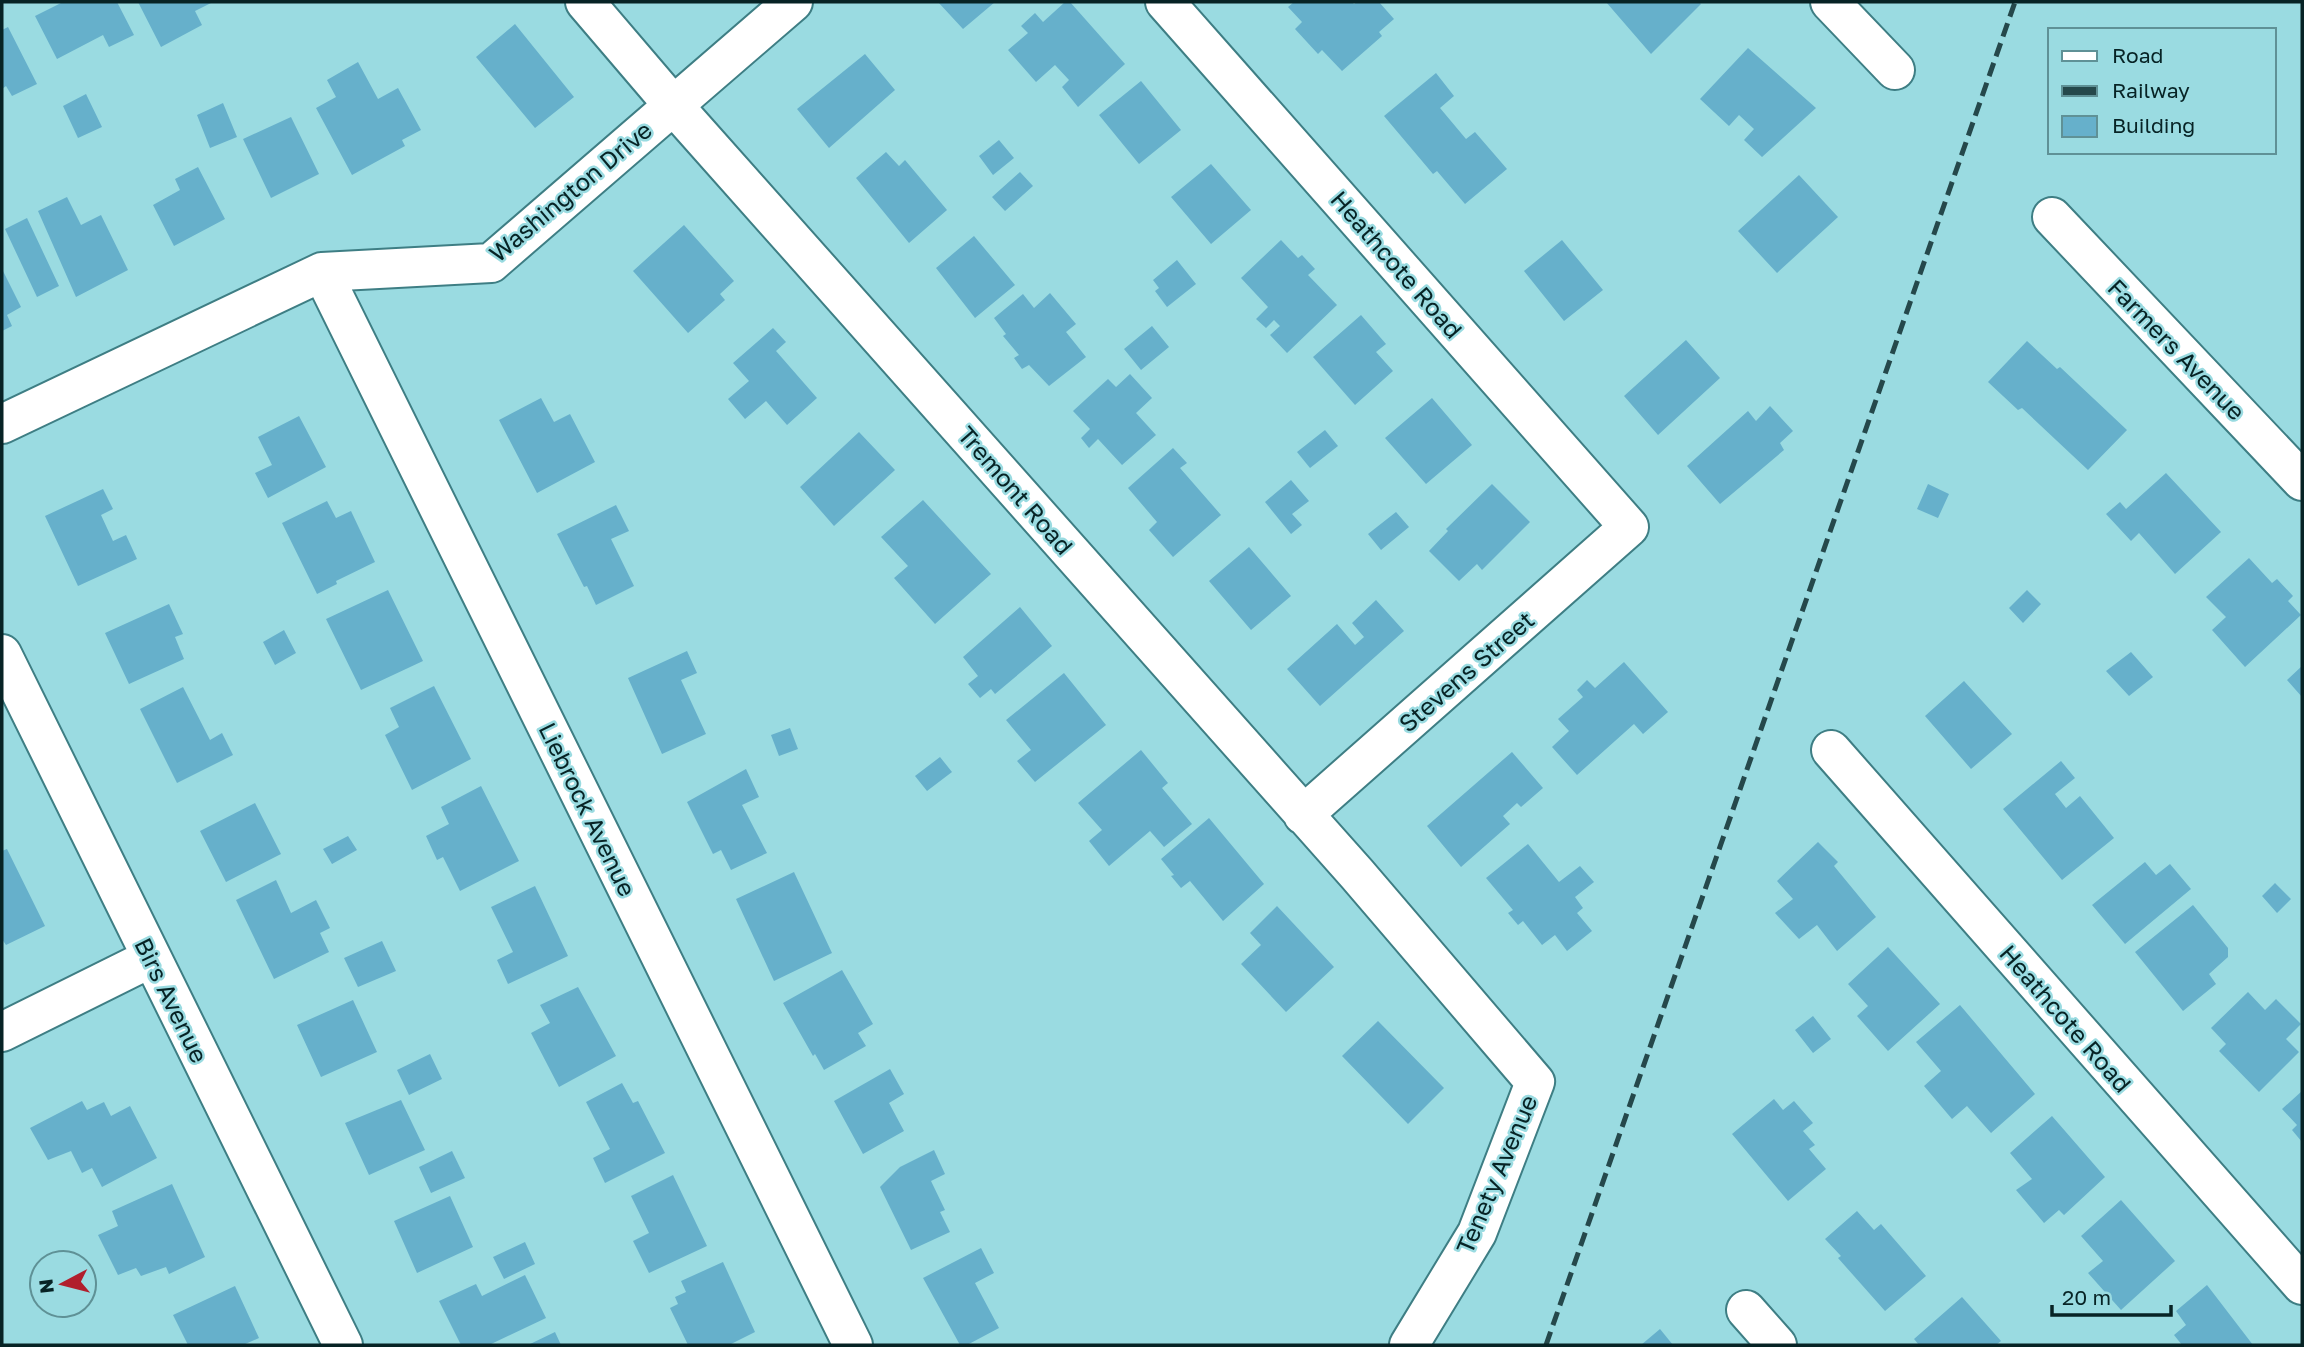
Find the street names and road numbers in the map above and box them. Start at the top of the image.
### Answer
street label: Washington Drive [483,115,657,267]
street label: Heathcote Road [1325,184,1469,344]
street label: Farmers Avenue [2102,273,2252,425]
street label: Tremont Road [952,420,1080,560]
street label: Stevens Street [1393,605,1539,737]
street label: Liebrock Avenue [533,717,643,901]
street label: Birs Avenue [129,933,215,1067]
street label: Heathcote Road [1994,938,2138,1098]
street label: Tenety Avenue [1450,1090,1542,1258]

